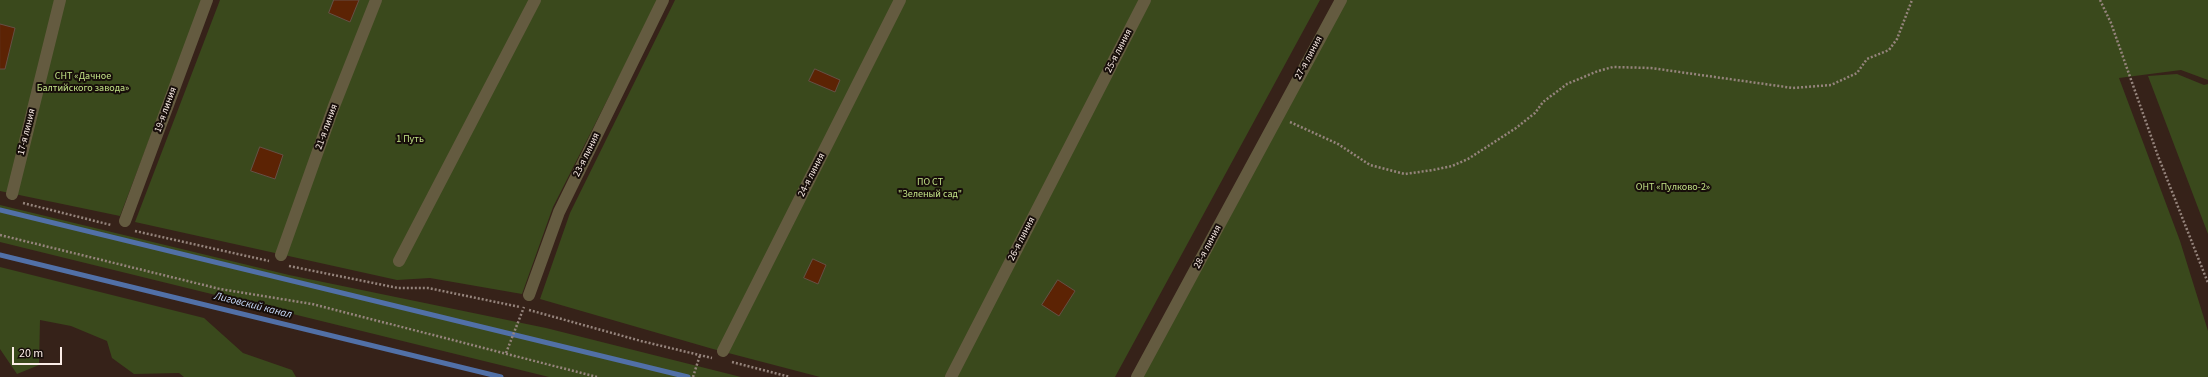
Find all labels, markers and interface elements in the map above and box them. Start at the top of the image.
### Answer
street label: 25-я линия [1103,27,1135,75]
street label: 27-я линия [1293,34,1325,82]
park label: СНТ «Дачное Балтийского завода» [37,71,129,94]
street label: 19-я линия [152,86,180,134]
street label: 21-я линия [313,103,341,151]
street label: 17-я линия [15,108,39,156]
street label: 23-я линия [571,131,603,179]
park label: 1 Путь [396,134,424,146]
street label: 24-я линия [796,151,828,199]
park label: ПО СТ "Зеленый сад" [898,177,962,200]
park label: ОНТ «Пулково-2» [1636,182,1710,194]
street label: 26-я линия [1006,215,1038,263]
street label: 28-я линия [1192,223,1224,271]
water label: Лиговский канал [213,290,293,322]
scale bar [14,339,64,365]
text: 20 m [19,345,43,362]

